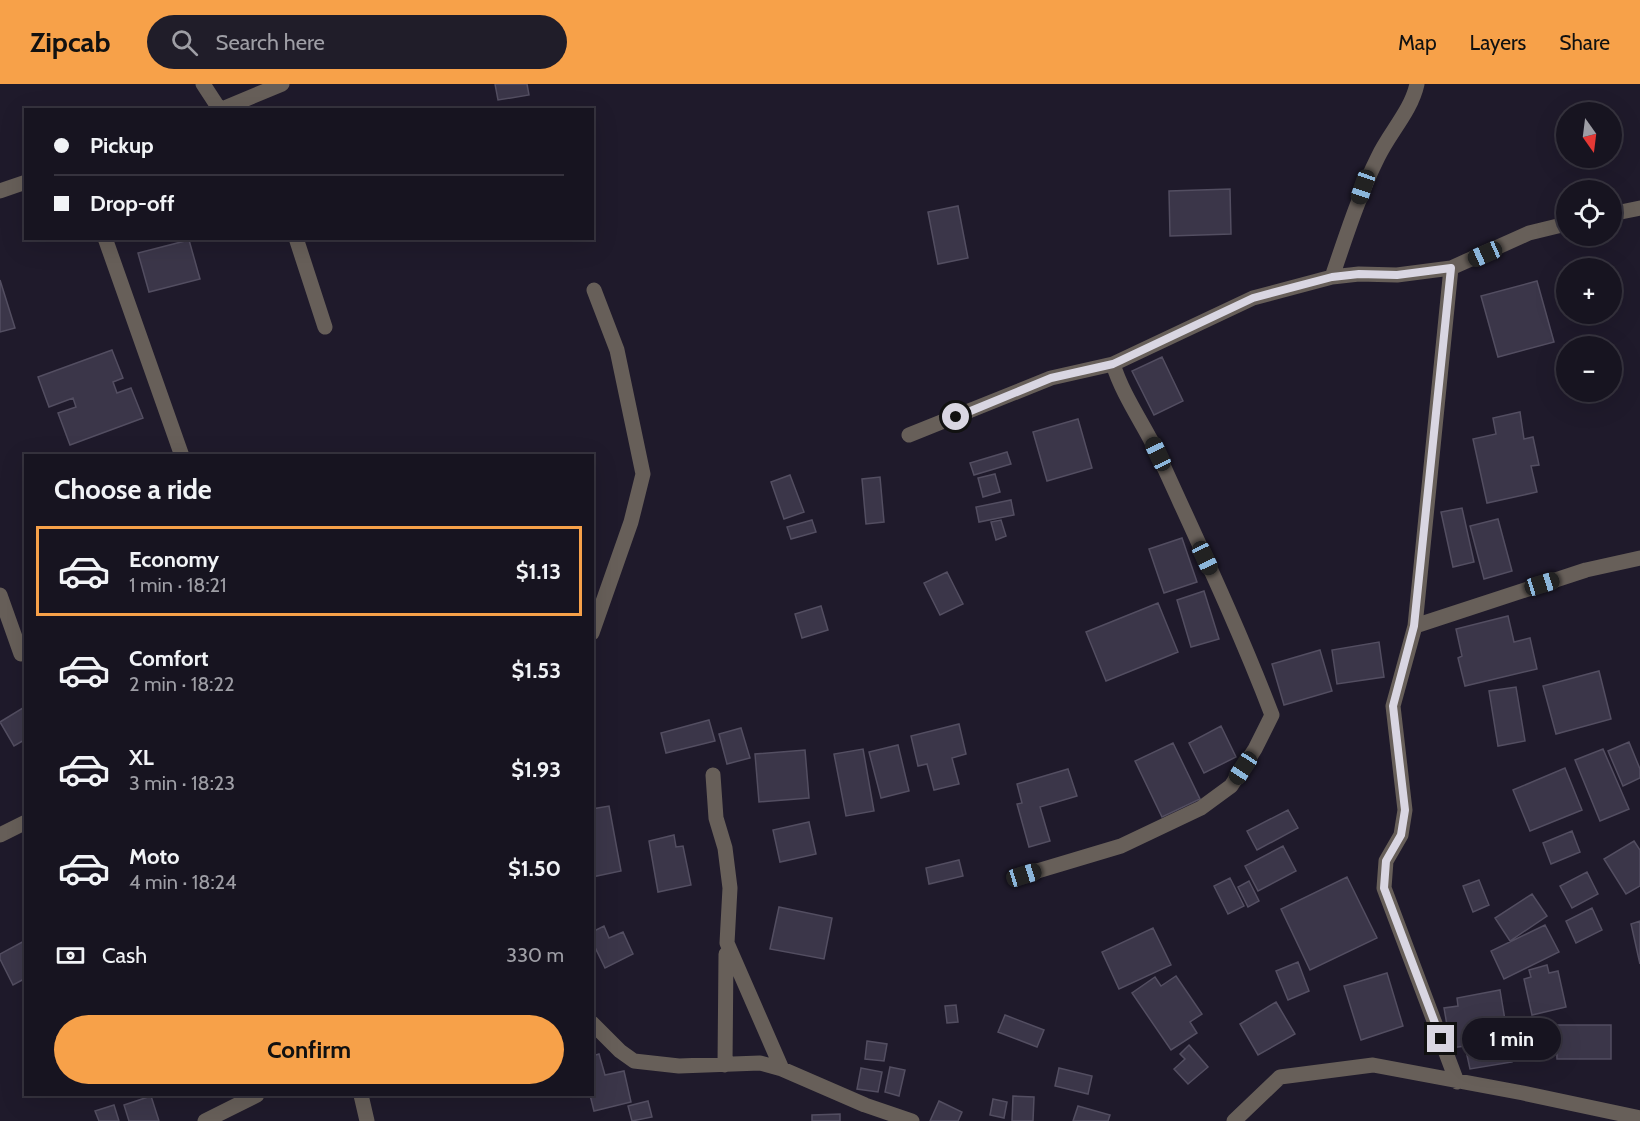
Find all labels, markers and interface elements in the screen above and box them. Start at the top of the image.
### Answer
search box [147,15,567,69]
text: Zipcab [30,25,111,59]
icon: search [168,26,201,59]
text: Search here [216,29,325,56]
text: Map [1398,30,1437,55]
text: Layers [1470,30,1526,55]
text: Share [1559,30,1610,55]
north arrow [1556,102,1622,168]
map controls [1556,102,1622,402]
text: Pickup [90,132,154,159]
car [1349,167,1377,207]
button: locate [1556,180,1622,246]
text: Drop-off [90,190,174,217]
car [1465,238,1505,270]
button: + [1556,258,1622,324]
button: − [1556,336,1622,402]
route start [942,403,969,430]
car [1142,434,1174,474]
text: Choose a ride [54,473,212,506]
car [1189,538,1221,578]
icon: car [57,544,111,598]
text: Economy [129,546,219,573]
text: $1.13 [516,558,561,585]
car [1522,570,1562,598]
text: 1 min · 18:21 [129,573,227,597]
icon: car [57,643,111,697]
text: Comfort [129,645,208,672]
text: $1.53 [512,657,561,684]
text: 2 min · 18:22 [129,672,234,696]
icon: car [57,742,111,796]
text: XL [129,744,154,771]
car [1226,748,1260,788]
text: $1.93 [511,756,561,783]
text: 3 min · 18:23 [129,771,235,795]
icon: car [57,841,111,895]
text: Moto [129,843,180,870]
text: $1.50 [508,855,561,882]
car [1004,861,1044,889]
text: 4 min · 18:24 [129,870,237,894]
icon: cash [54,939,87,972]
text: Cash [102,942,147,969]
text: 330 m [506,943,564,967]
button: Confirm [54,1015,564,1084]
callout: 1 min [1462,1018,1561,1060]
route end [1427,1025,1454,1052]
text: 1 min [1489,1027,1534,1051]

